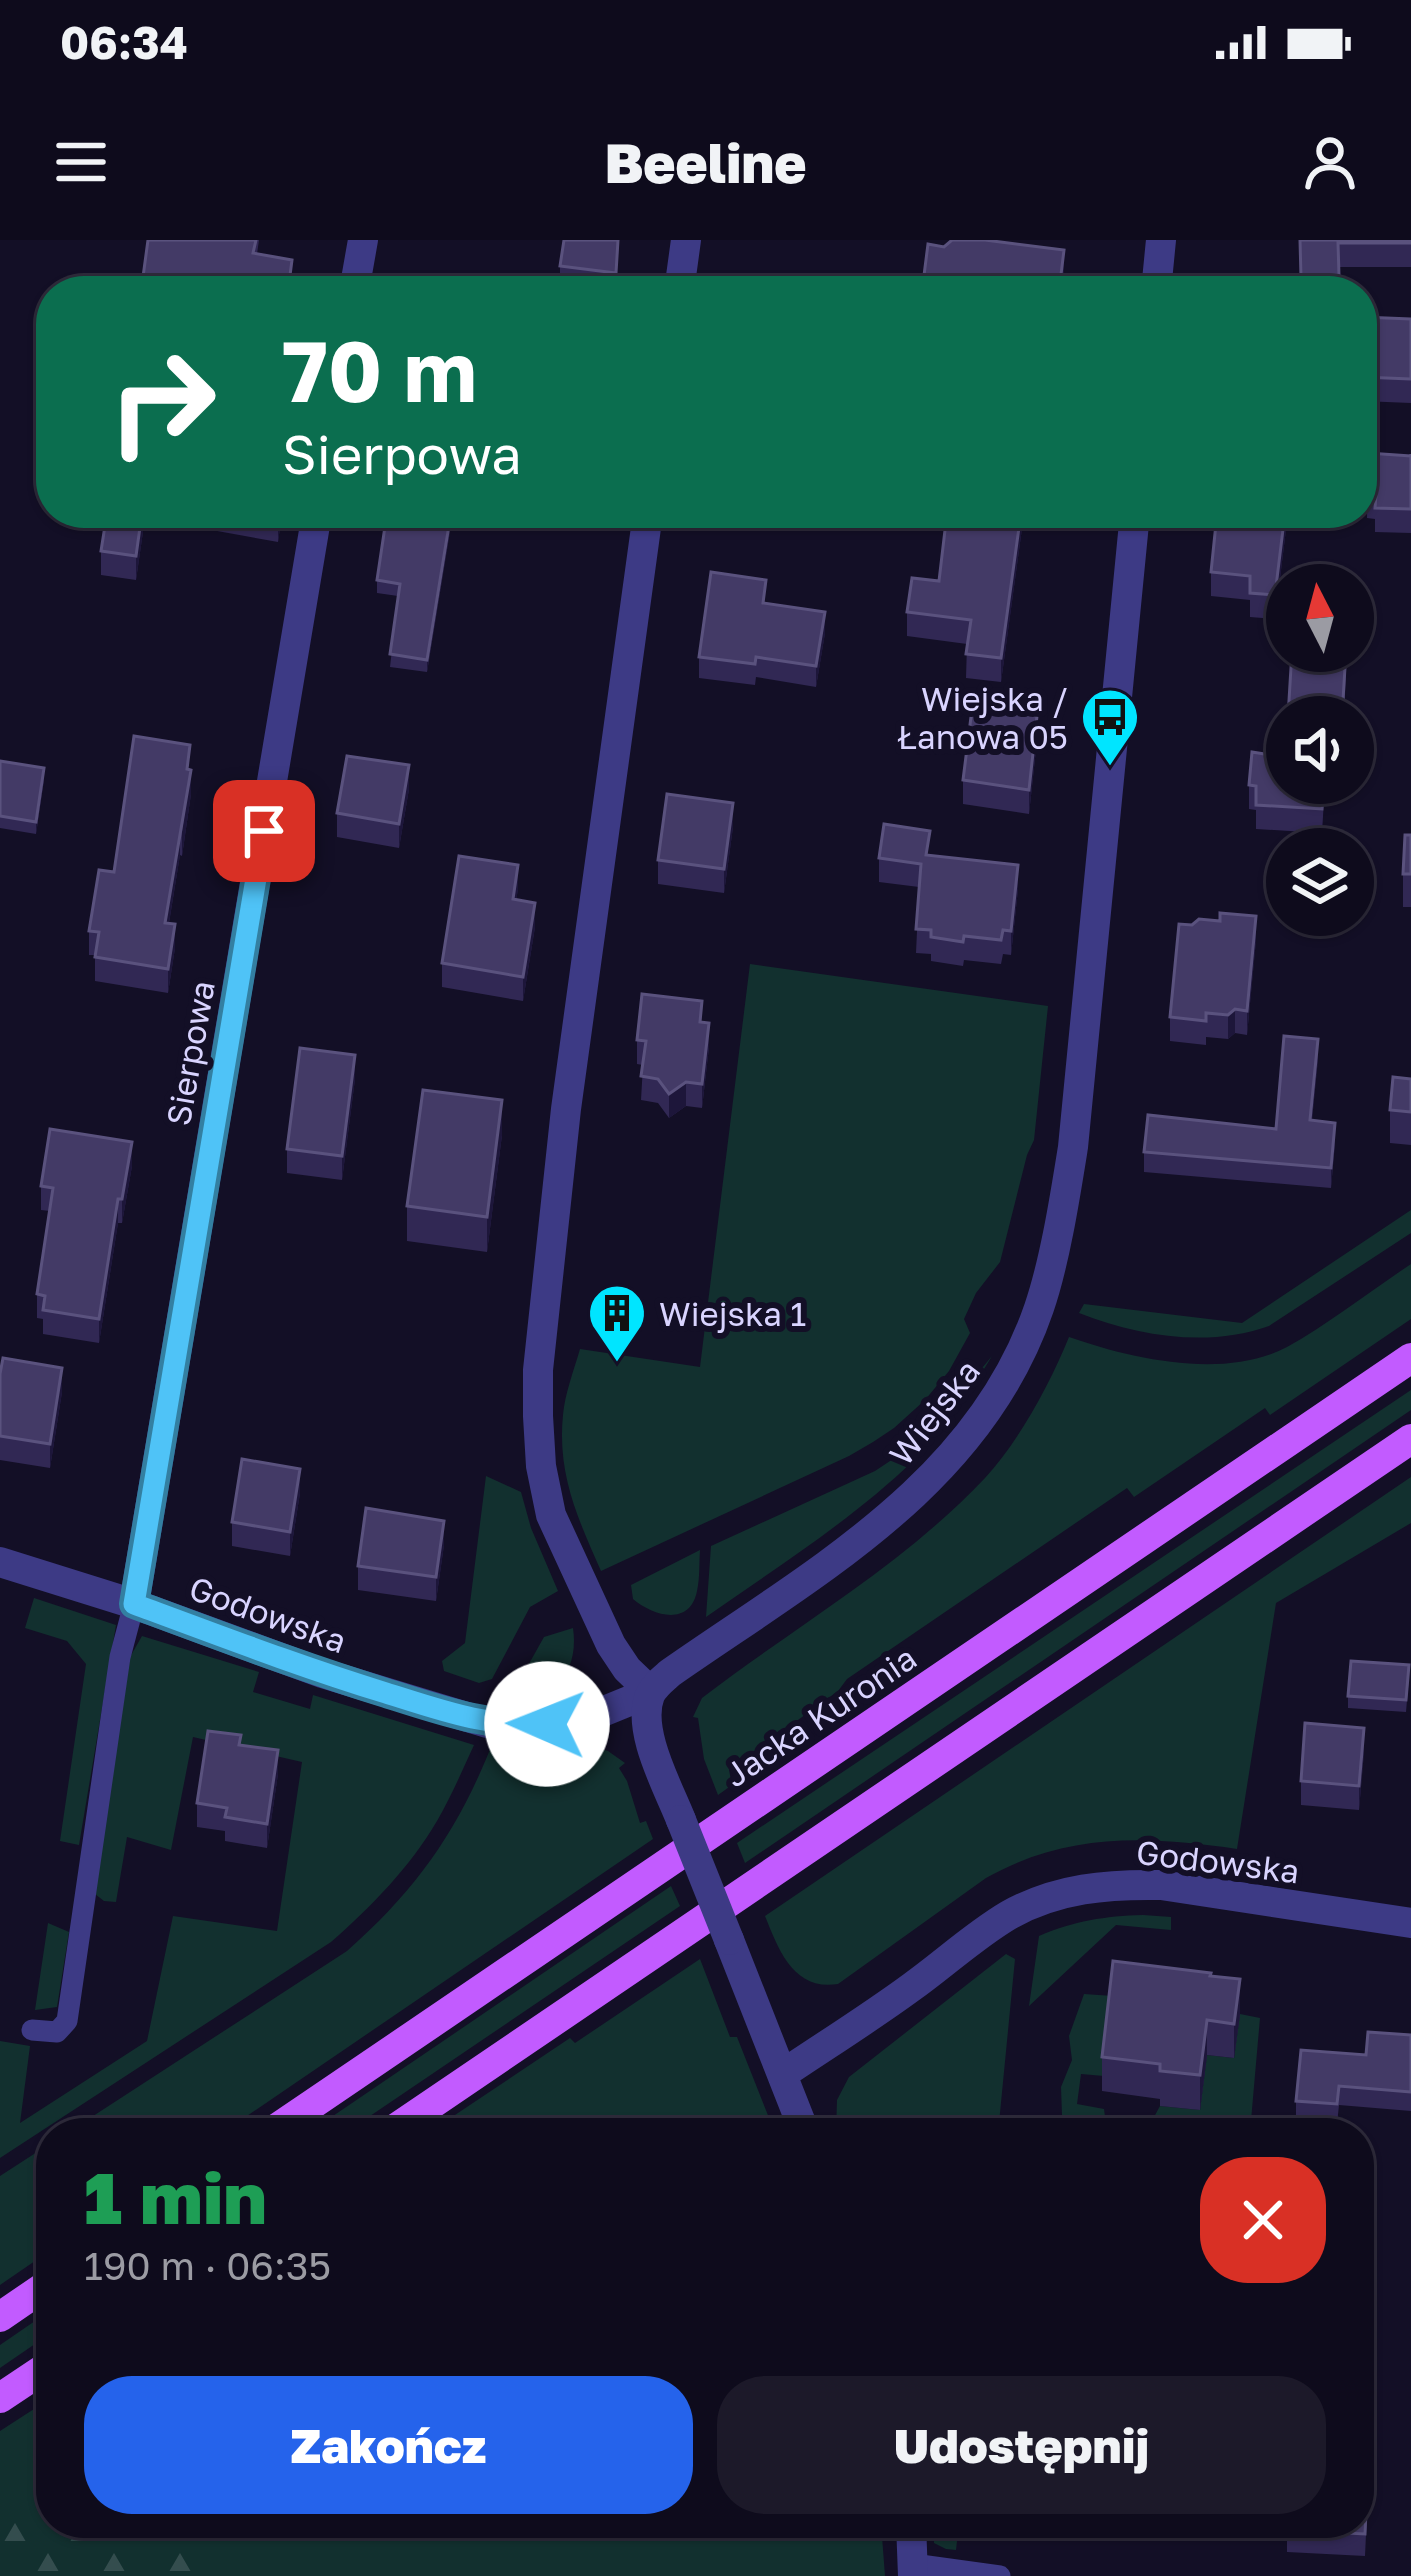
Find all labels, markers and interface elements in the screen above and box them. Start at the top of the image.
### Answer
text: 06:34 [60,15,188,69]
icon: menu [48,129,114,195]
icon: person [1297,129,1363,195]
text: Beeline [605,130,806,195]
text: 70 m [282,320,477,420]
icon: right [84,324,240,480]
text: Sierpowa [282,421,522,486]
north arrow [1266,564,1374,672]
map controls [1266,564,1374,936]
place label: Wiejska / Łanowa 05 [897,679,1068,756]
bus stop icon: Wiejska / Łanowa 05 [1079,686,1141,768]
button: sound [1266,696,1374,804]
pin [213,780,315,882]
icon: arrive [231,798,297,864]
button: layers [1266,828,1374,936]
street label: Sierpowa [158,977,222,1129]
building icon: Wiejska 1 [586,1282,648,1364]
place label: Wiejska 1 [659,1294,806,1333]
street label: Wiejska [881,1352,987,1472]
street label: Godowska [184,1568,352,1660]
street label: Jacka Kuronia [717,1638,923,1794]
position arrow [484,1661,610,1787]
street label: Godowska [1134,1832,1302,1890]
text: 1 min [84,2153,267,2240]
button: close [1200,2157,1326,2283]
text: 190 m · 06:35 [84,2242,331,2289]
button: Zakończ [84,2376,693,2514]
button: Udostępnij [717,2376,1326,2514]

